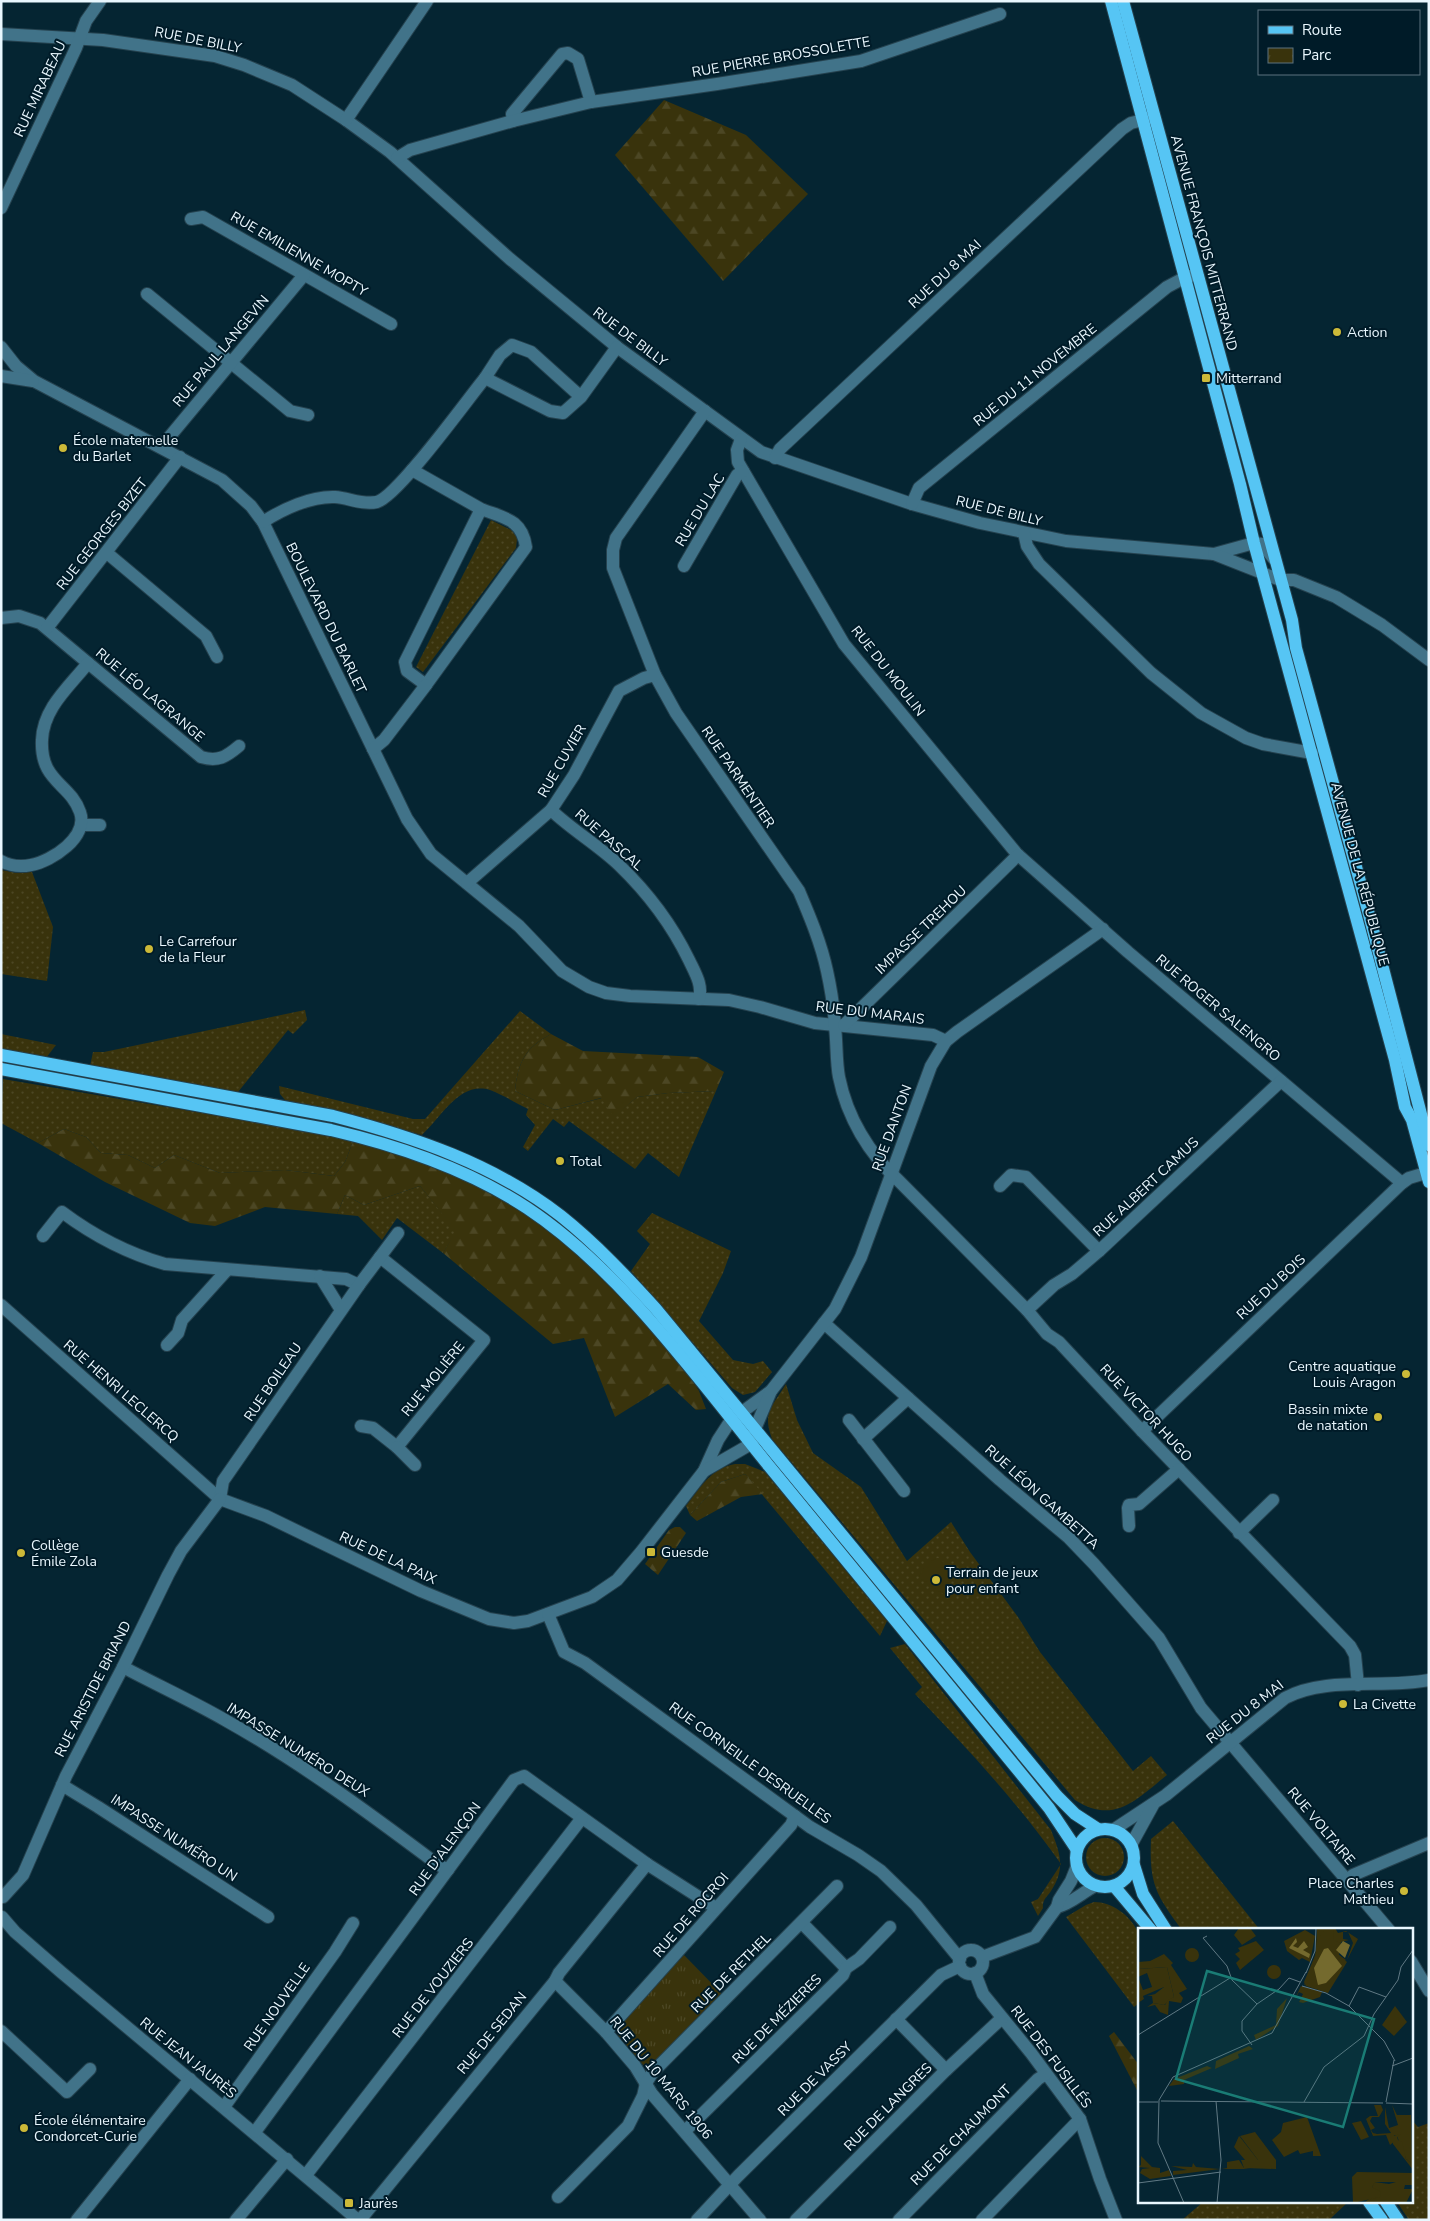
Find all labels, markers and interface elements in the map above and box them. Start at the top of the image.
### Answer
legend [1258,10,1420,75]
text: Route [1302,20,1342,40]
street label: RUE DE BILLY [153,22,244,58]
street label: RUE PIERRE BROSSOLETTE [690,32,872,82]
street label: RUE MIRABEAU [9,38,71,140]
text: Parc [1302,45,1331,65]
street label: AVENUE FRANÇOIS MITTERRAND [1166,133,1242,353]
street label: RUE EMILIENNE MOPTY [227,207,371,301]
street label: RUE DU 8 MAI [904,235,986,313]
street label: RUE PAUL LANGEVIN [169,291,273,411]
street label: RUE DE BILLY [589,303,672,372]
street label: RUE DU 11 NOVEMBRE [969,319,1101,431]
place label: Action [1347,323,1388,342]
marker: Action [1331,326,1343,338]
place label: Mitterrand [1216,369,1282,388]
marker: Mitterrand [1200,372,1212,384]
place label: École maternelle du Barlet [73,431,178,466]
marker: École maternelle du Barlet [57,442,69,454]
street label: RUE DU LAC [671,470,729,550]
street label: RUE GEORGES BIZET [52,473,152,594]
street label: RUE DE BILLY [954,491,1045,531]
street label: BOULEVARD DU BARLET [281,539,371,697]
street label: RUE DU MOULIN [847,622,929,720]
street label: RUE LÉO LAGRANGE [91,644,209,746]
street label: RUE CUVIER [533,721,591,801]
street label: RUE PARMENTIER [697,722,779,832]
street label: AVENUE DE LA RÉPUBLIQUE [1326,780,1394,968]
street label: RUE PASCAL [571,805,648,875]
street label: IMPASSE TREHOU [871,881,971,979]
place label: Le Carrefour de la Fleur [159,932,237,967]
marker: Le Carrefour de la Fleur [143,943,155,955]
street label: RUE ROGER SALENGRO [1151,950,1285,1066]
street label: RUE DU MARAIS [815,997,926,1029]
street label: RUE DANTON [868,1082,916,1174]
street label: RUE ALBERT CAMUS [1089,1133,1203,1241]
place label: Total [570,1152,602,1171]
marker: Total [554,1155,566,1167]
street label: RUE DU BOIS [1232,1250,1310,1324]
street label: RUE HENRI LECLERCQ [59,1336,183,1446]
street label: RUE MOLIÈRE [397,1338,469,1420]
street label: RUE BOILEAU [240,1339,306,1425]
place label: Centre aquatique Louis Aragon [1288,1357,1396,1392]
street label: RUE VICTOR HUGO [1096,1360,1196,1466]
marker: Centre aquatique Louis Aragon [1400,1368,1412,1380]
place label: Bassin mixte de natation [1288,1400,1368,1435]
marker: Bassin mixte de natation [1372,1411,1384,1423]
street label: RUE LÉON GAMBETTA [981,1441,1103,1553]
street label: RUE DE LA PAIX [336,1527,440,1589]
place label: Collège Émile Zola [31,1536,97,1571]
place label: Guesde [661,1543,709,1562]
marker: Guesde [645,1546,657,1558]
marker: Collège Émile Zola [15,1547,27,1559]
place label: Terrain de jeux pour enfant [946,1563,1039,1598]
marker: Terrain de jeux pour enfant [930,1574,942,1586]
street label: RUE ARISTIDE BRIAND [50,1618,136,1760]
street label: RUE DU 8 MAI [1202,1676,1288,1748]
place label: La Civette [1353,1695,1416,1714]
street label: IMPASSE NUMÉRO DEUX [223,1698,373,1802]
street label: RUE CORNEILLE DESRUELLES [665,1698,835,1829]
marker: La Civette [1337,1698,1349,1710]
street label: RUE VOLTAIRE [1283,1783,1359,1869]
street label: IMPASSE NUMÉRO UN [107,1790,241,1886]
street label: RUE D'ALENÇON [405,1798,485,1900]
street label: RUE DE ROCROI [649,1869,733,1961]
place label: Place Charles Mathieu [1308,1874,1394,1909]
marker: Place Charles Mathieu [1398,1885,1410,1897]
inset map [1138,1928,1412,2204]
street label: RUE DE RETHEL [687,1929,775,2017]
street label: RUE DE VOUZIERS [388,1934,478,2042]
street label: RUE NOUVELLE [239,1959,315,2055]
street label: RUE DE MÉZIERES [728,1970,826,2068]
street label: RUE DE SEDAN [453,1988,531,2078]
street label: RUE DES FUSILLÉS [1006,2002,1096,2112]
street label: RUE DU 10 MARS 1906 [605,2012,717,2144]
street label: RUE JEAN JAURÈS [136,2013,240,2103]
street label: RUE DE VASSY [774,2037,857,2120]
street label: RUE DE LANGRES [840,2058,937,2155]
street label: RUE DE CHAUMONT [906,2080,1016,2190]
place label: École élémentaire Condorcet-Curie [34,2111,146,2146]
marker: École élémentaire Condorcet-Curie [18,2122,30,2134]
place label: Jaurès [358,2194,398,2213]
marker: Jaurès [343,2197,355,2209]

